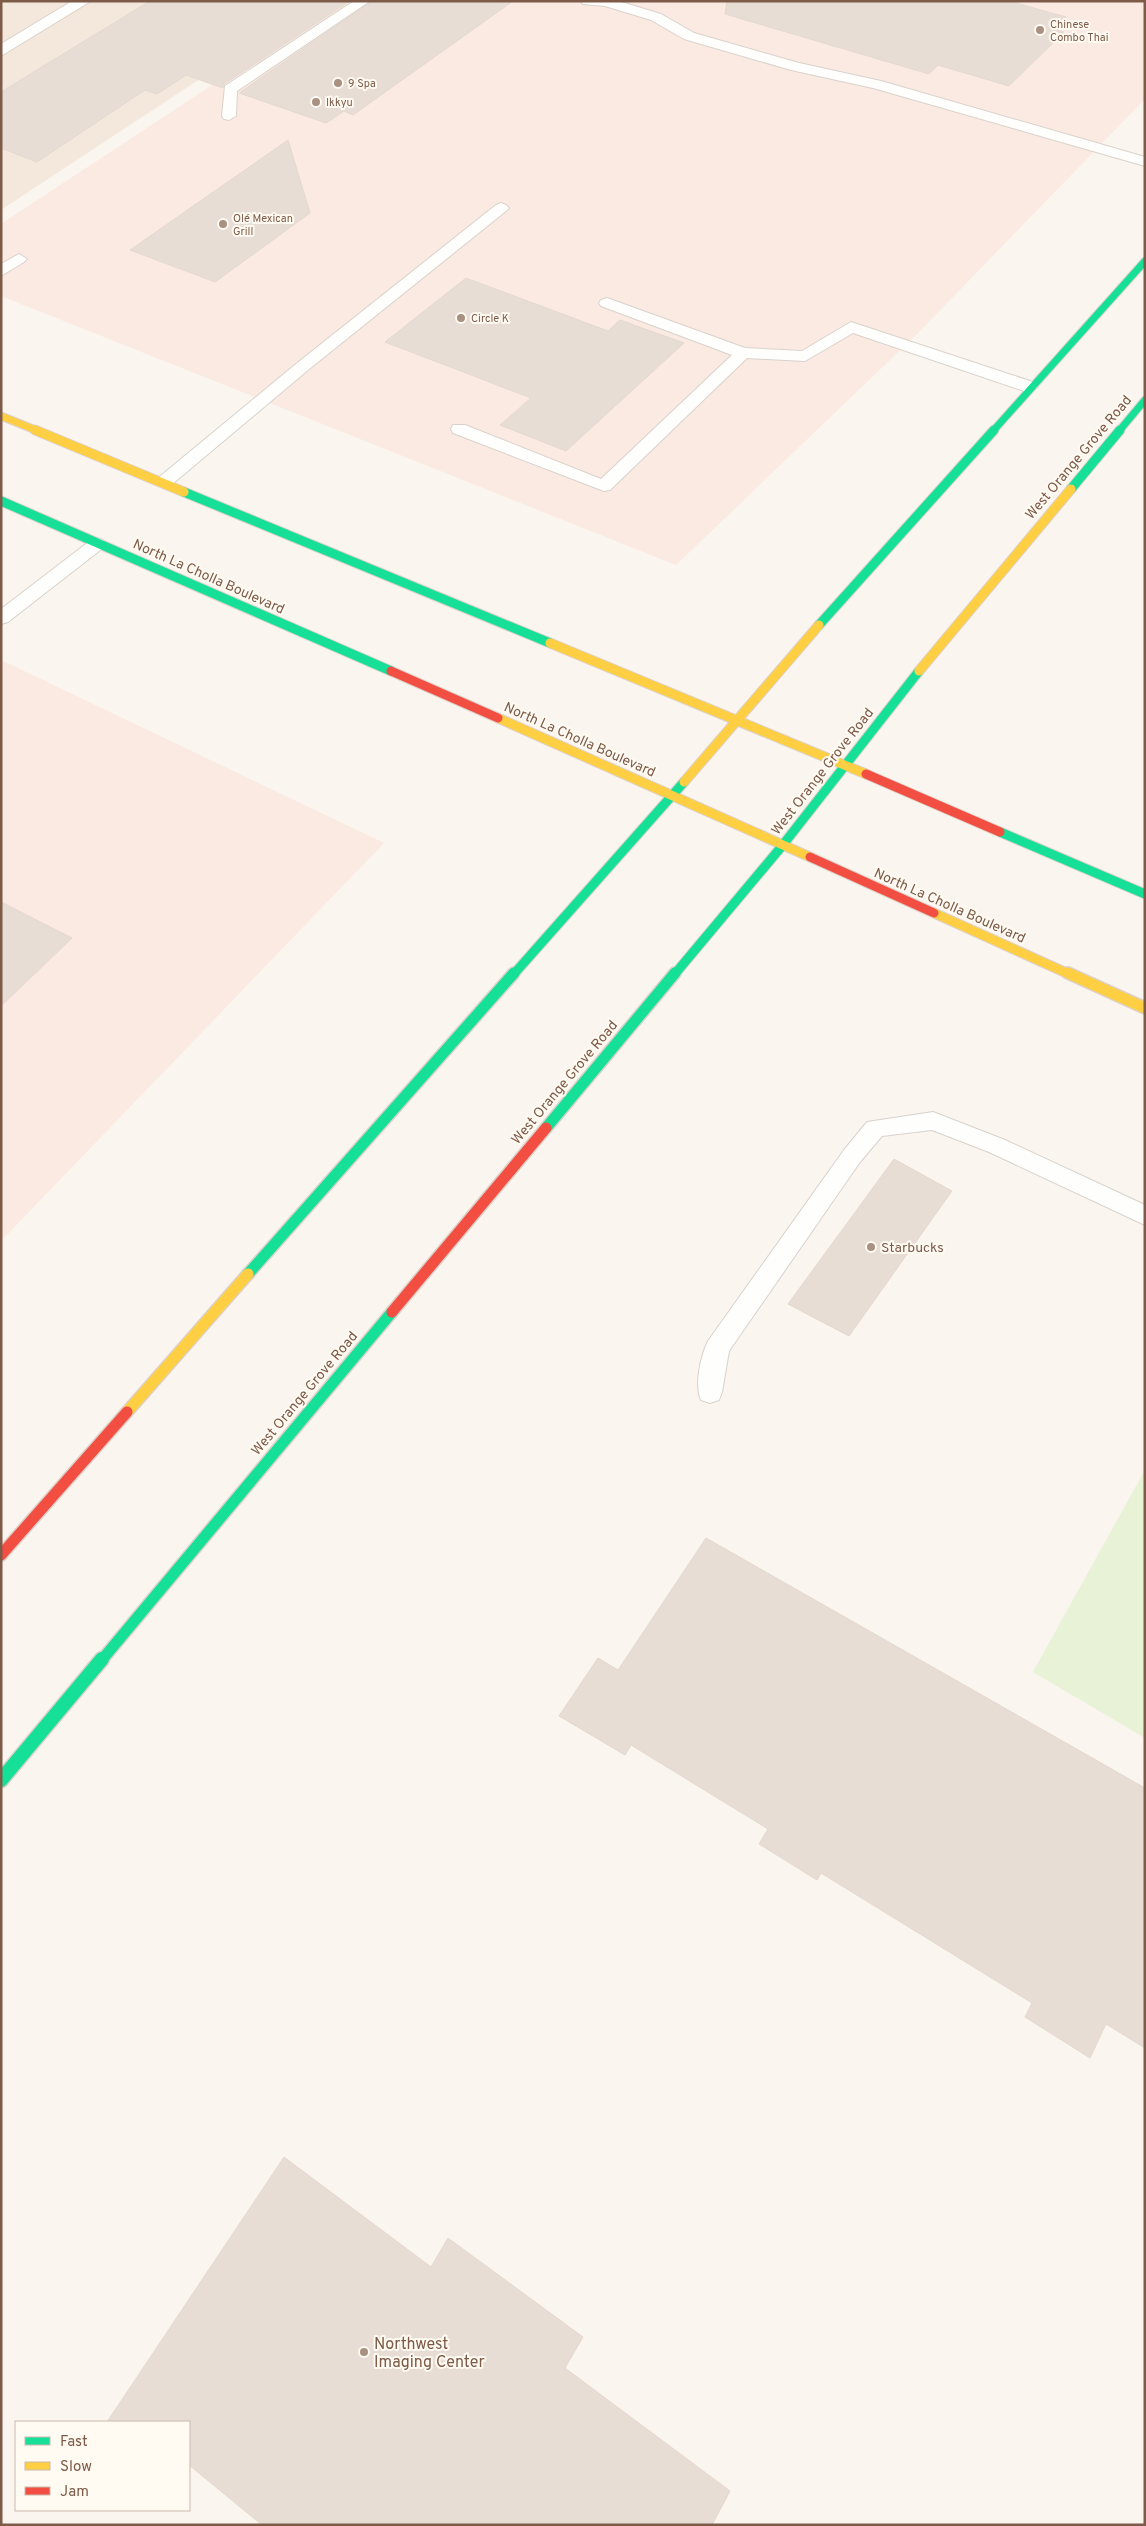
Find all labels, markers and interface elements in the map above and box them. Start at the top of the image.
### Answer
place label: Chinese Combo Thai [1050,18,1108,45]
marker: Chinese Combo Thai [1034,24,1046,36]
marker: 9 Spa [332,77,344,89]
place label: 9 Spa [348,77,376,91]
marker: Ikkyu [310,96,322,108]
place label: Ikkyu [326,96,353,110]
place label: Olé Mexican Grill [233,212,293,239]
marker: Olé Mexican Grill [217,218,229,230]
marker: Circle K [455,312,467,324]
place label: Circle K [471,312,509,326]
street label: West Orange Grove Road [1022,393,1136,523]
street label: North La Cholla Boulevard [130,536,287,619]
street label: North La Cholla Boulevard [501,699,658,782]
street label: West Orange Grove Road [768,705,878,839]
street label: North La Cholla Boulevard [871,865,1028,948]
street label: West Orange Grove Road [508,1018,622,1148]
place label: Starbucks [881,1240,944,1257]
marker: Starbucks [865,1241,877,1253]
street label: West Orange Grove Road [248,1329,362,1459]
place label: Northwest Imaging Center [374,2335,485,2373]
marker: Northwest Imaging Center [358,2346,370,2358]
legend [15,2421,190,2511]
text: Fast [60,2433,88,2452]
text: Slow [60,2458,92,2477]
text: Jam [60,2483,89,2502]

